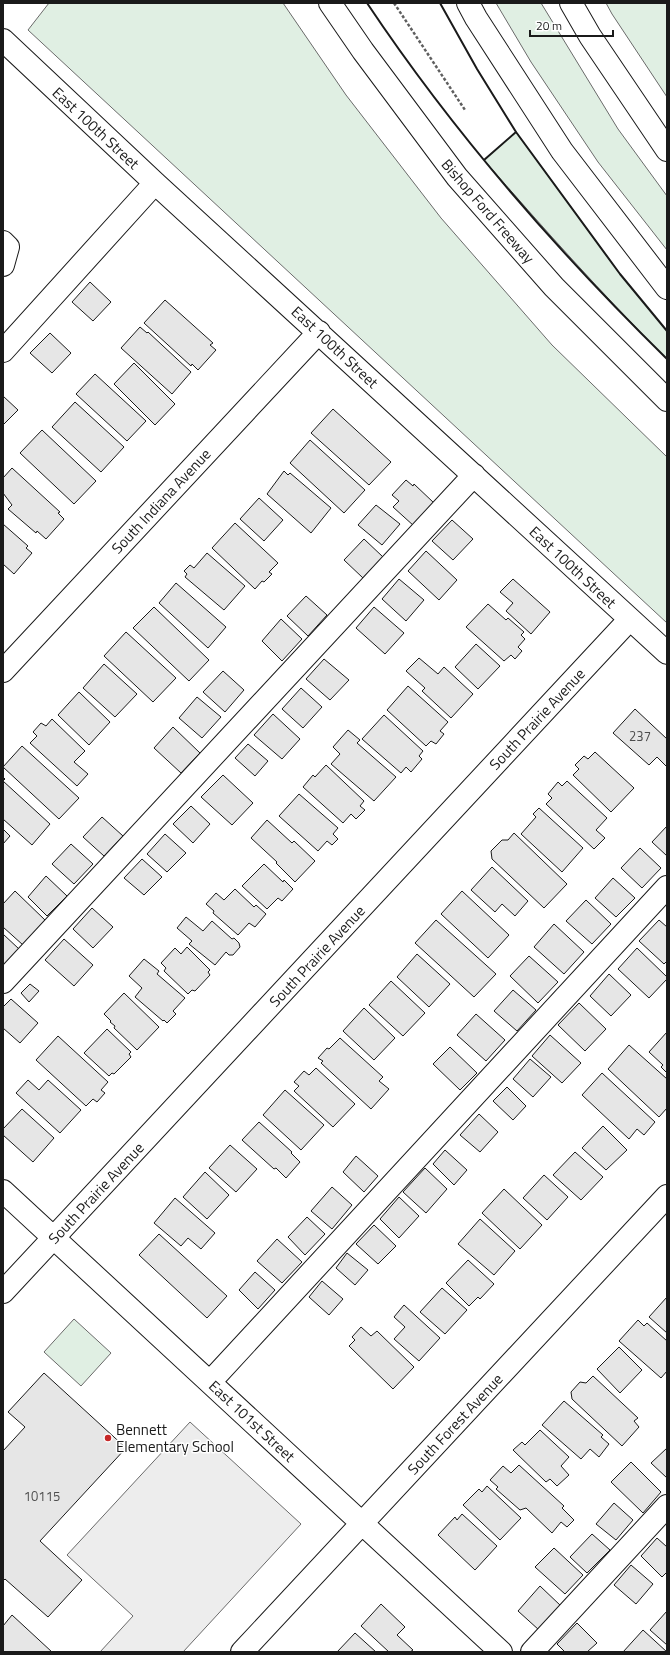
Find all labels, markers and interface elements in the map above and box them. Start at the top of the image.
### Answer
scale bar [530,12,613,38]
text: 20 m [536,16,562,35]
street label: East 100th Street [47,81,145,175]
street label: Bishop Ford Freeway [436,154,540,268]
street label: East 100th Street [286,300,384,394]
street label: South Indiana Avenue [106,443,216,559]
street label: East 100th Street [524,520,622,614]
street label: South Prairie Avenue [484,663,590,775]
house number: 237 [629,726,651,746]
street label: South Prairie Avenue [264,900,370,1012]
street label: South Prairie Avenue [43,1137,149,1249]
street label: South Forest Avenue [402,1368,508,1480]
street label: East 101st Street [204,1375,301,1468]
place label: Bennett Elementary School [116,1418,234,1458]
marker: Bennett Elementary School [103,1433,113,1443]
house number: 10115 [24,1486,60,1506]

